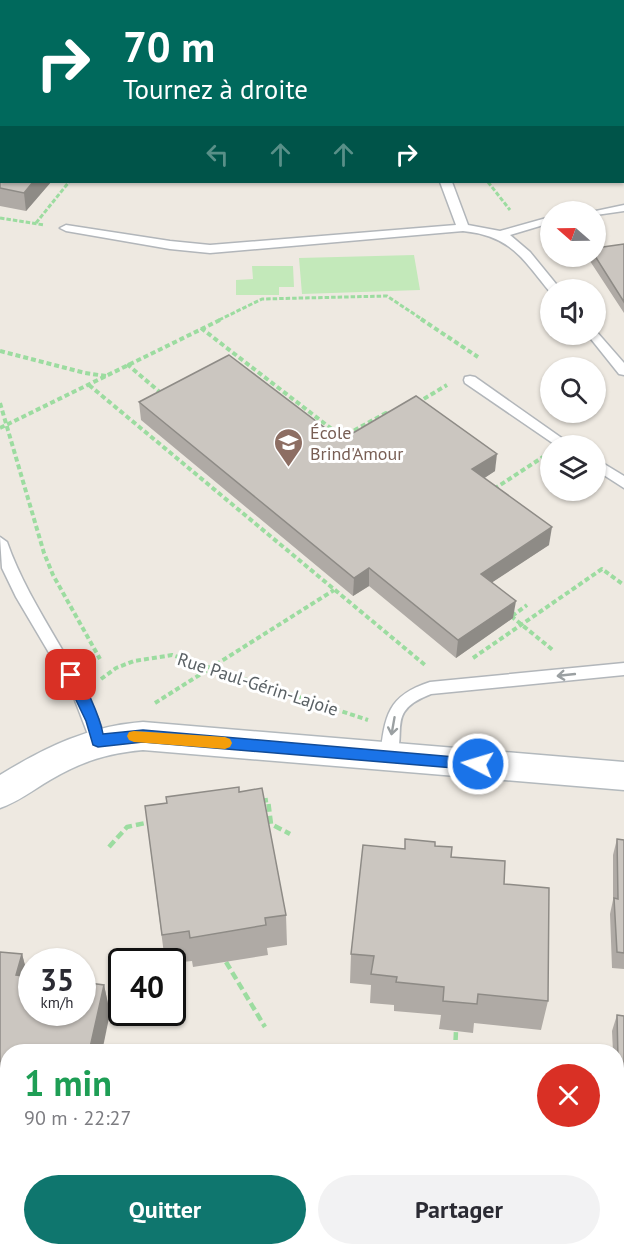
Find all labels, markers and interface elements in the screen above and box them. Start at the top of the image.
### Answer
text: 70 m [123,19,215,74]
icon: right [24,24,102,102]
text: Tournez à droite [123,72,308,106]
icon: left [201,138,234,171]
icon: ahead [264,138,297,171]
icon: ahead [327,138,360,171]
icon: right [390,138,423,171]
north arrow [540,201,606,267]
map controls [540,201,606,501]
button: sound [540,279,606,345]
button: search [540,357,606,423]
place label: École Brind'Amour [310,421,403,465]
school or university icon: École Brind'Amour [273,426,305,468]
button: layers [540,435,606,501]
street label: Rue Paul-Gérin-Lajoie [175,647,341,721]
pin [45,649,96,700]
icon: arrive [54,658,87,691]
one-way arrow [556,670,576,681]
one-way arrow [387,716,398,735]
position arrow [446,732,510,796]
speed limit sign: 40 [108,948,186,1026]
text: 35 [40,960,74,999]
text: km/h [41,993,73,1012]
text: 1 min [24,1059,112,1106]
button: close [537,1064,600,1127]
text: 90 m · 22:27 [24,1105,131,1131]
button: Quitter [24,1175,306,1244]
button: Partager [318,1175,600,1244]

